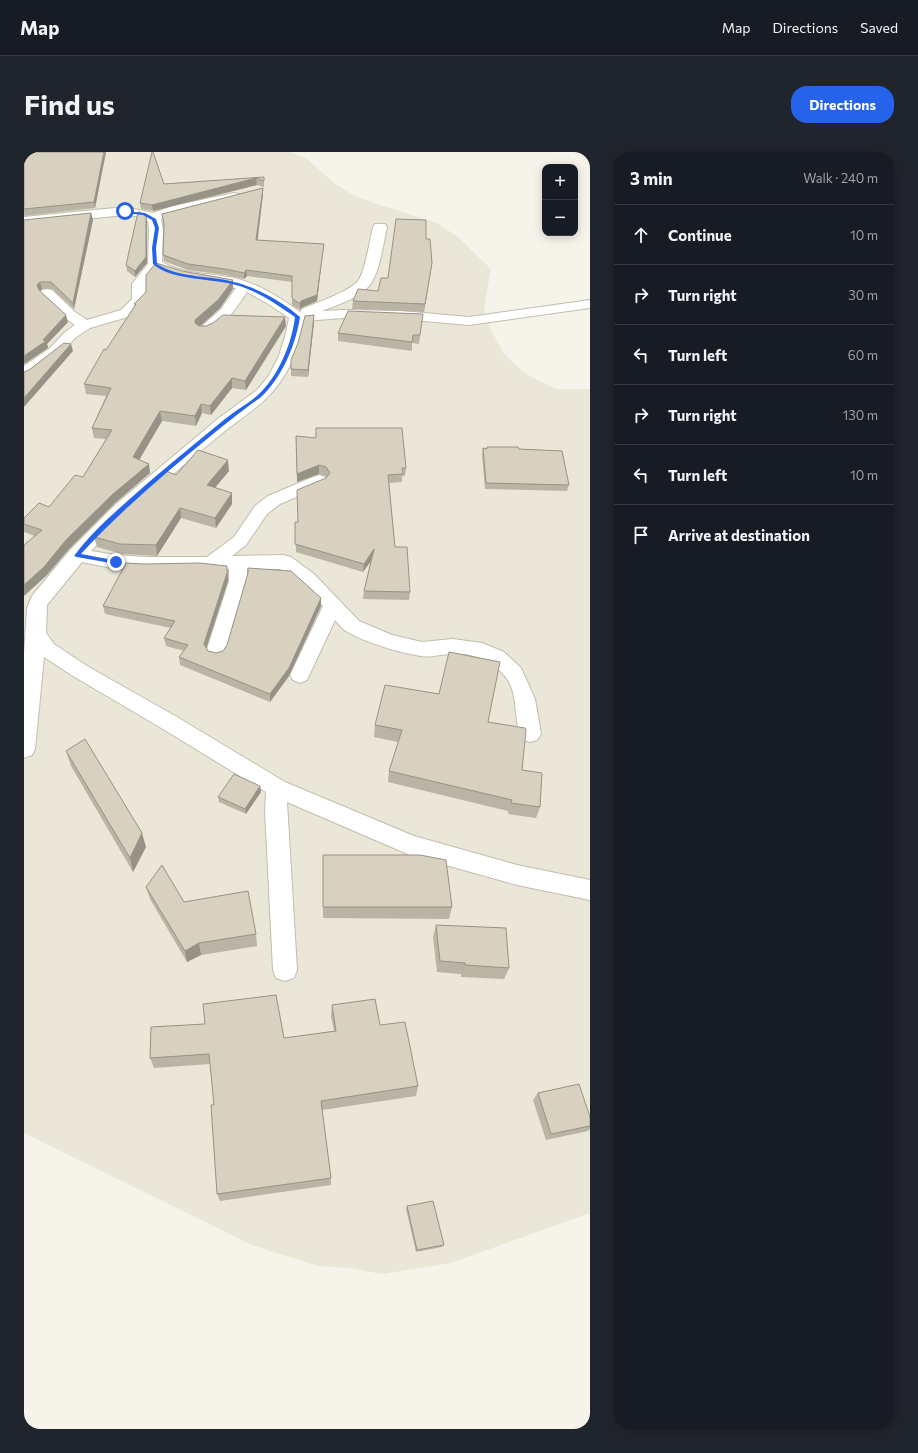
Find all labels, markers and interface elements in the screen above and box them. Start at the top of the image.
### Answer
text: Map [20,16,59,39]
text: Map [722,19,751,36]
text: Directions [773,19,838,36]
text: Saved [860,19,898,36]
button: Directions [791,86,894,123]
text: Find us [24,87,115,121]
map controls [542,164,578,236]
button: + [542,164,578,200]
text: 3 min [630,168,673,189]
text: Walk · 240 m [803,170,878,186]
button: − [542,200,578,236]
route start [116,202,134,220]
icon: ahead [630,224,652,246]
text: Continue [668,226,732,244]
text: 10 m [850,227,878,243]
icon: right [630,284,652,306]
text: Turn right [668,286,737,304]
text: 30 m [848,287,878,303]
icon: left [630,344,652,366]
text: Turn left [668,346,727,364]
text: 60 m [848,347,878,363]
icon: right [630,404,652,426]
text: Turn right [668,406,737,424]
text: 130 m [843,407,878,423]
icon: left [630,464,652,486]
text: Turn left [668,466,727,484]
text: 10 m [850,467,878,483]
icon: arrive [630,524,652,546]
text: Arrive at destination [668,526,810,544]
route end [107,553,125,571]

